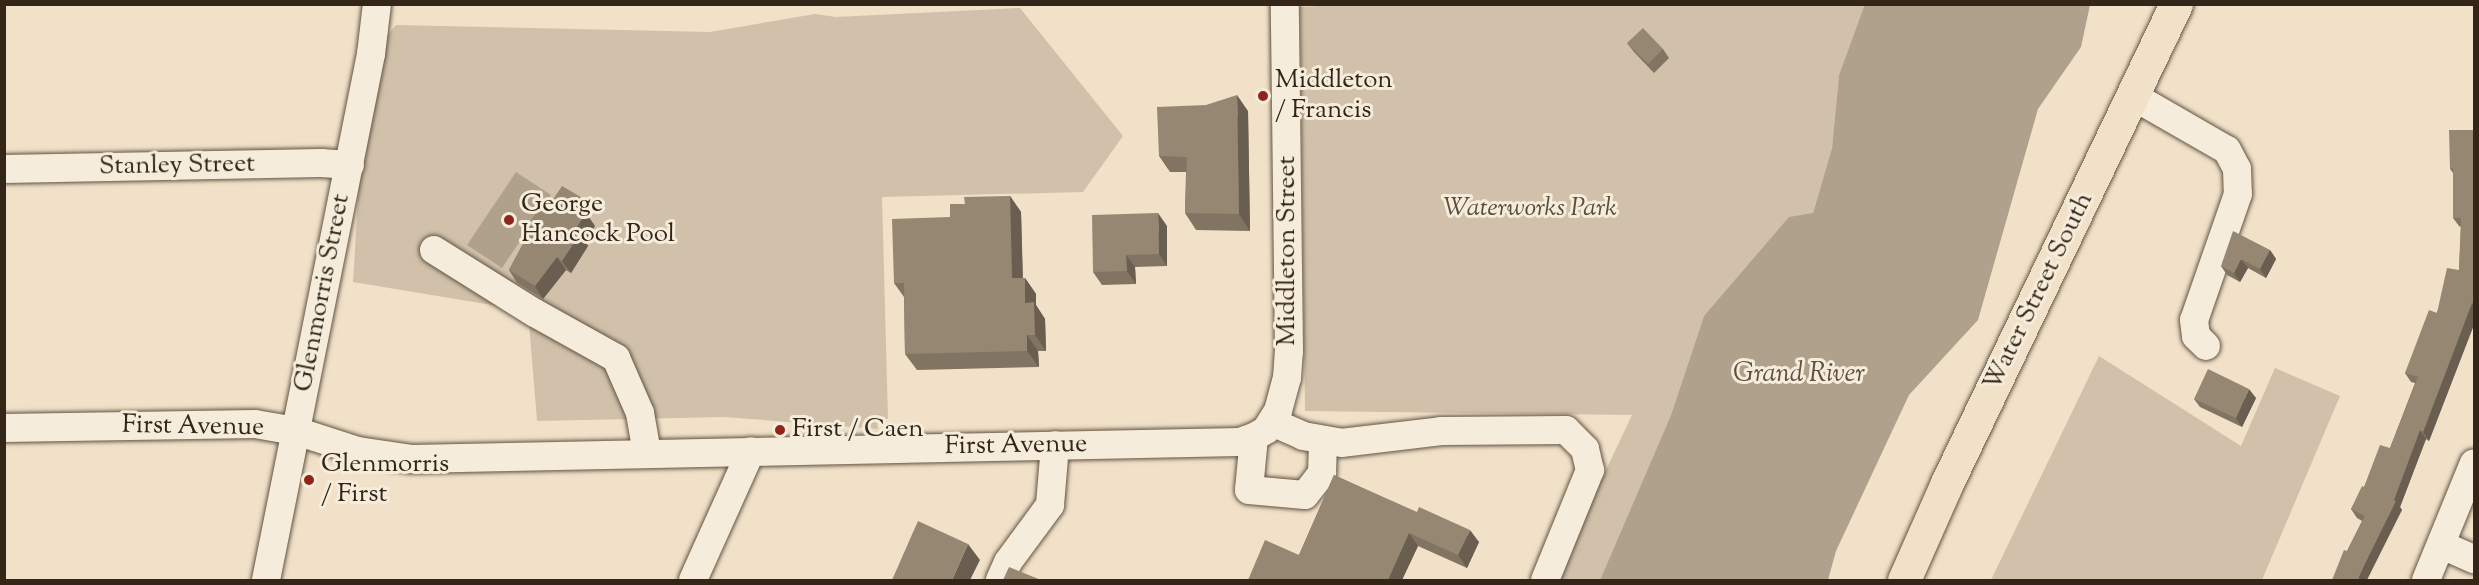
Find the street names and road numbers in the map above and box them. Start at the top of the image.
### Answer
street label: Stanley Street [99,149,255,183]
street label: Middleton Street [1272,156,1304,346]
street label: Water Street South [1977,188,2101,396]
street label: Glenmorris Street [289,191,357,395]
street label: First Avenue [121,410,265,444]
street label: First Avenue [944,429,1088,463]

